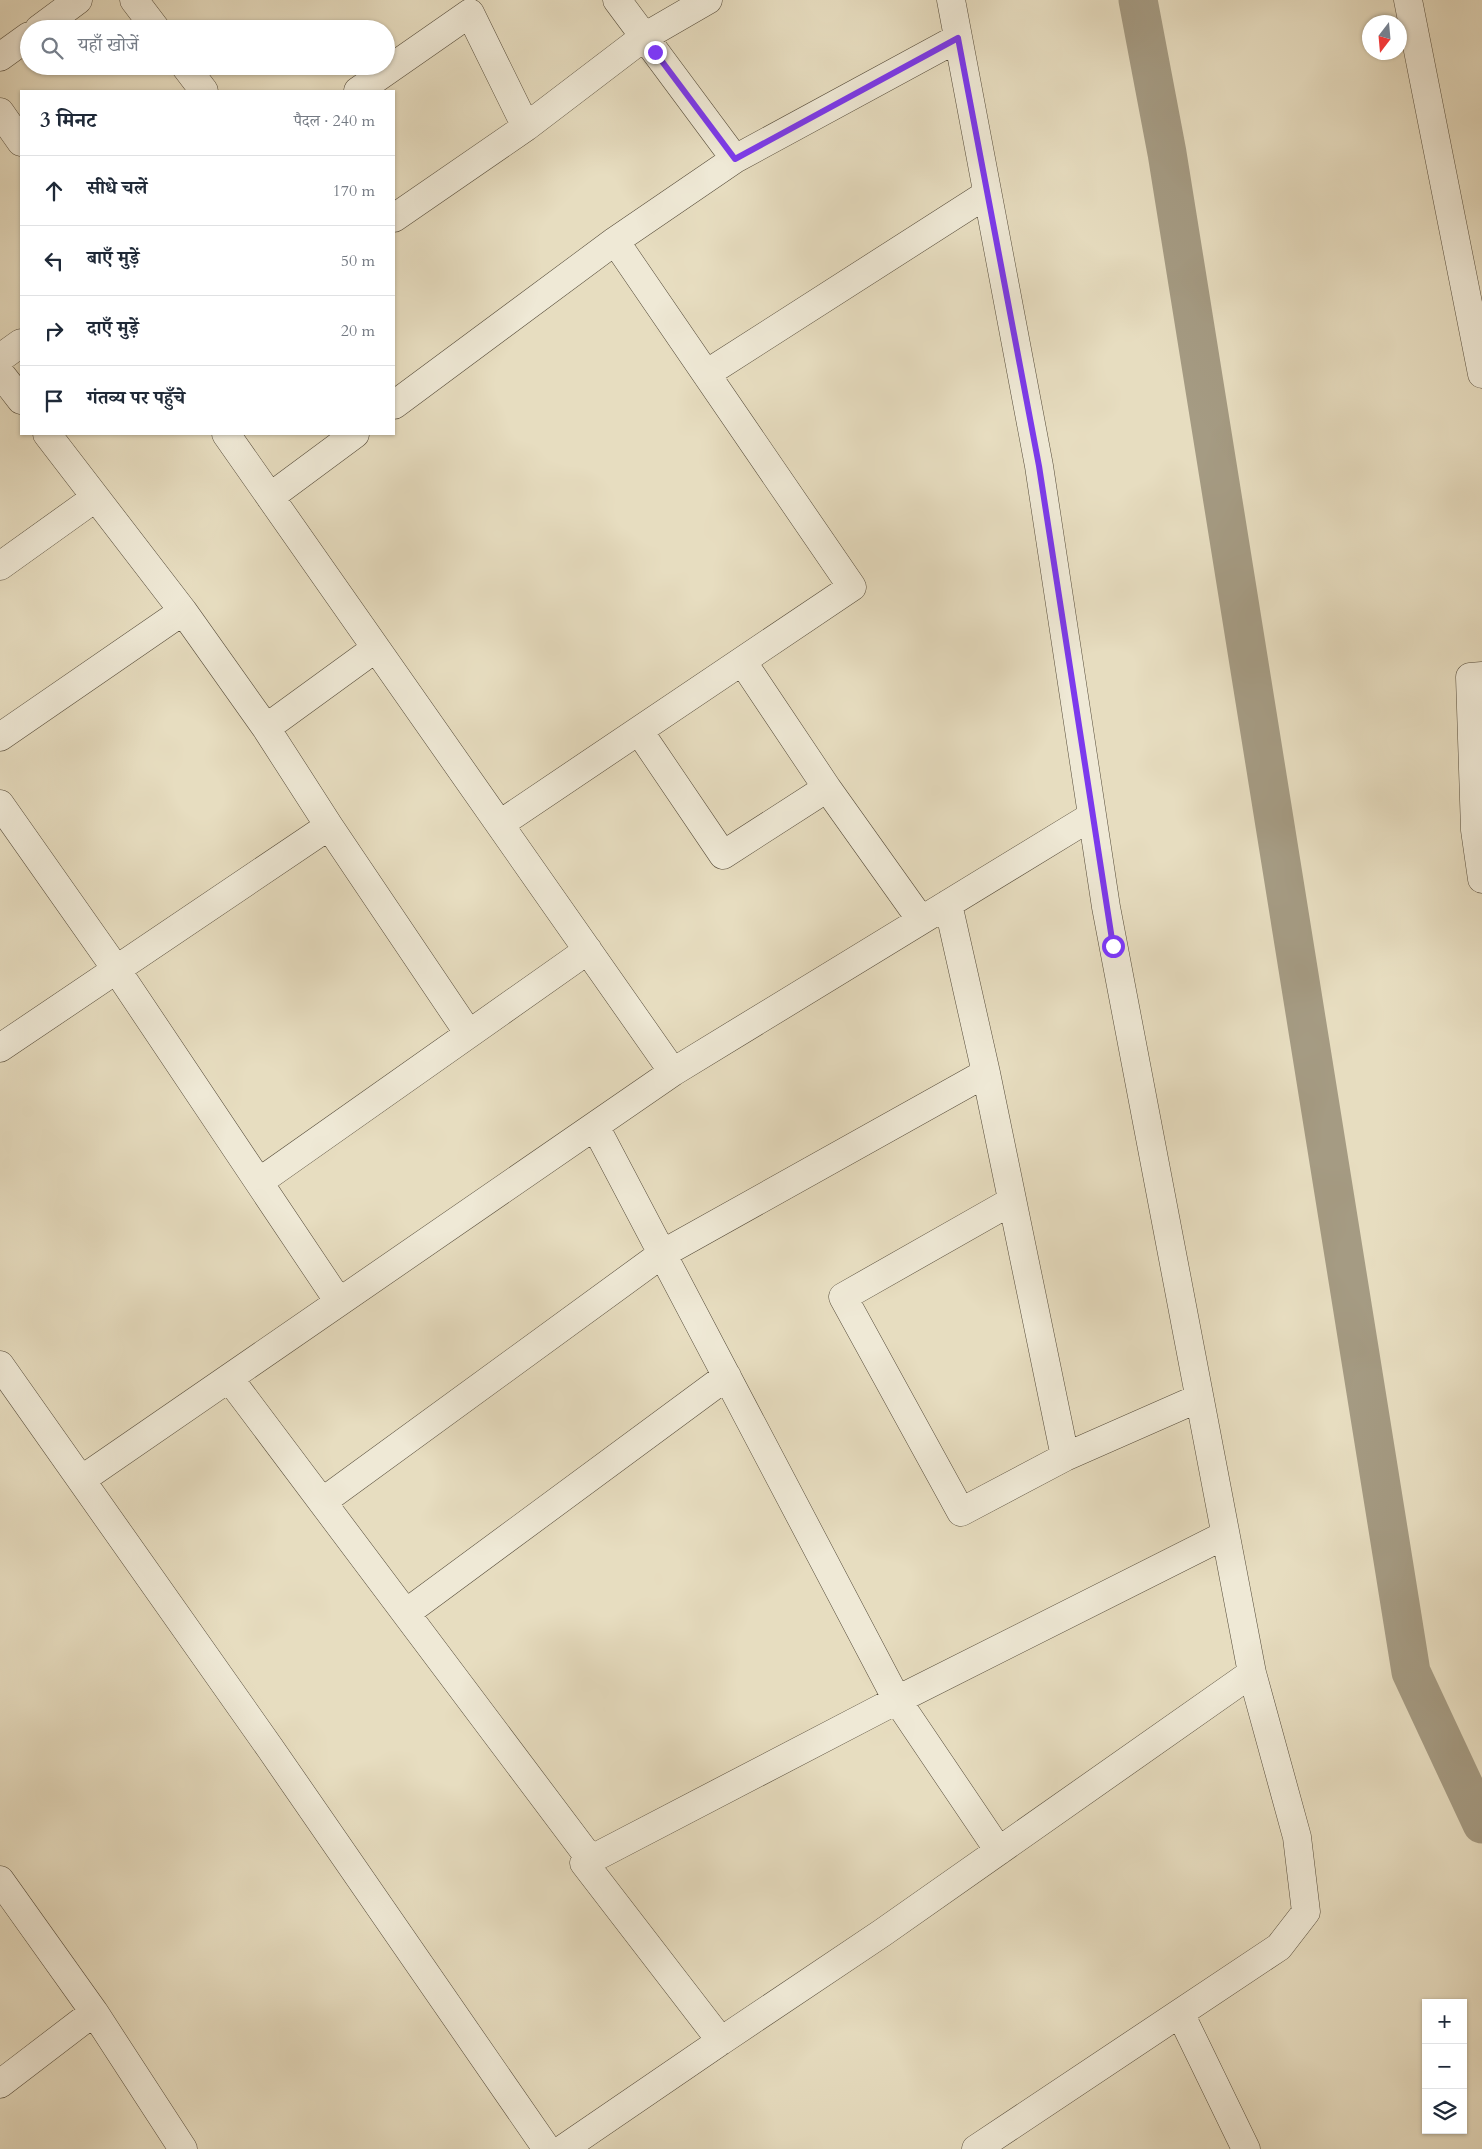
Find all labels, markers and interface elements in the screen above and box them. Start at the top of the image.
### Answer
north arrow [1362,15,1407,60]
search box [20,20,395,75]
text: यहाँ खोजें [78,32,139,58]
icon: search [38,34,66,62]
route end [644,41,667,64]
text: 3 मिनट [40,106,96,135]
text: पैदल · 240 m [294,110,375,132]
text: सीधे चलें [87,175,147,201]
icon: ahead [40,177,68,205]
text: 170 m [333,180,375,202]
text: बाएँ मुड़ें [87,245,139,271]
icon: left [40,247,68,275]
text: 50 m [341,250,375,272]
text: दाएँ मुड़ें [87,315,139,341]
icon: right [40,317,68,345]
text: 20 m [341,320,375,342]
text: गंतव्य पर पहुँचे [87,385,185,411]
icon: arrive [40,387,68,415]
route start [1102,935,1125,958]
map controls [1422,1999,1467,2134]
button: + [1422,1999,1467,2044]
button: − [1422,2044,1467,2089]
button: layers [1422,2089,1467,2134]

